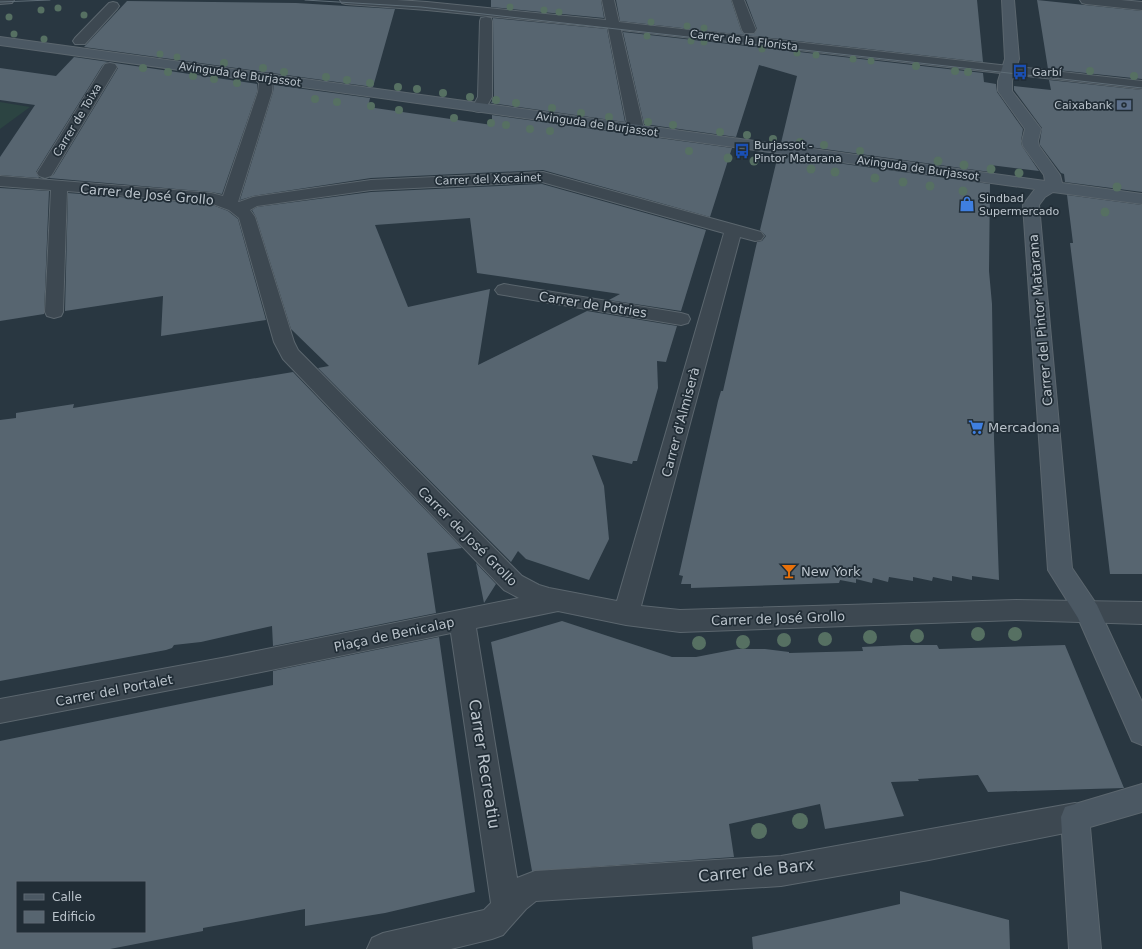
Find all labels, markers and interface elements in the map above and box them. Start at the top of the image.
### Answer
street label: Carrer de la Florista [689,27,799,54]
street label: Avinguda de Burjassot [178,59,303,90]
bus stop icon: Garbí [1011,63,1029,81]
place label: Garbí [1032,66,1063,79]
street label: Carrer de Toixa [50,81,104,159]
bank icon: Caixabank [1115,96,1133,114]
place label: Caixabank [1054,99,1113,112]
street label: Avinguda de Burjassot [535,109,660,140]
place label: Burjassot - Pintor Matarana [754,139,842,165]
bus stop icon: Burjassot - Pintor Matarana [733,142,751,160]
street label: Avinguda de Burjassot [856,153,981,184]
street label: Carrer del Xocainet [435,171,542,188]
street label: Carrer de José Grollo [80,181,214,208]
place label: Sindbad Supermercado [979,192,1060,218]
shop icon: Sindbad Supermercado [958,195,976,213]
street label: Carrer del Pintor Matarana [1026,233,1055,406]
street label: Carrer de Potries [538,289,648,320]
street label: Carrer d'Almiserà [659,365,702,479]
supermarket icon: Mercadona [967,418,985,436]
place label: Mercadona [988,420,1060,435]
street label: Carrer de José Grollo [415,484,520,589]
bar icon: New York [780,562,798,580]
place label: New York [801,564,861,579]
street label: Carrer de José Grollo [711,609,845,628]
street label: Plaça de Benicalap [333,614,456,655]
street label: Carrer del Portalet [54,672,174,709]
street label: Carrer Recreatiu [465,698,504,830]
street label: Carrer de Barx [697,855,815,886]
legend [16,881,146,933]
text: Calle [52,890,82,904]
text: Edificio [52,910,95,924]

